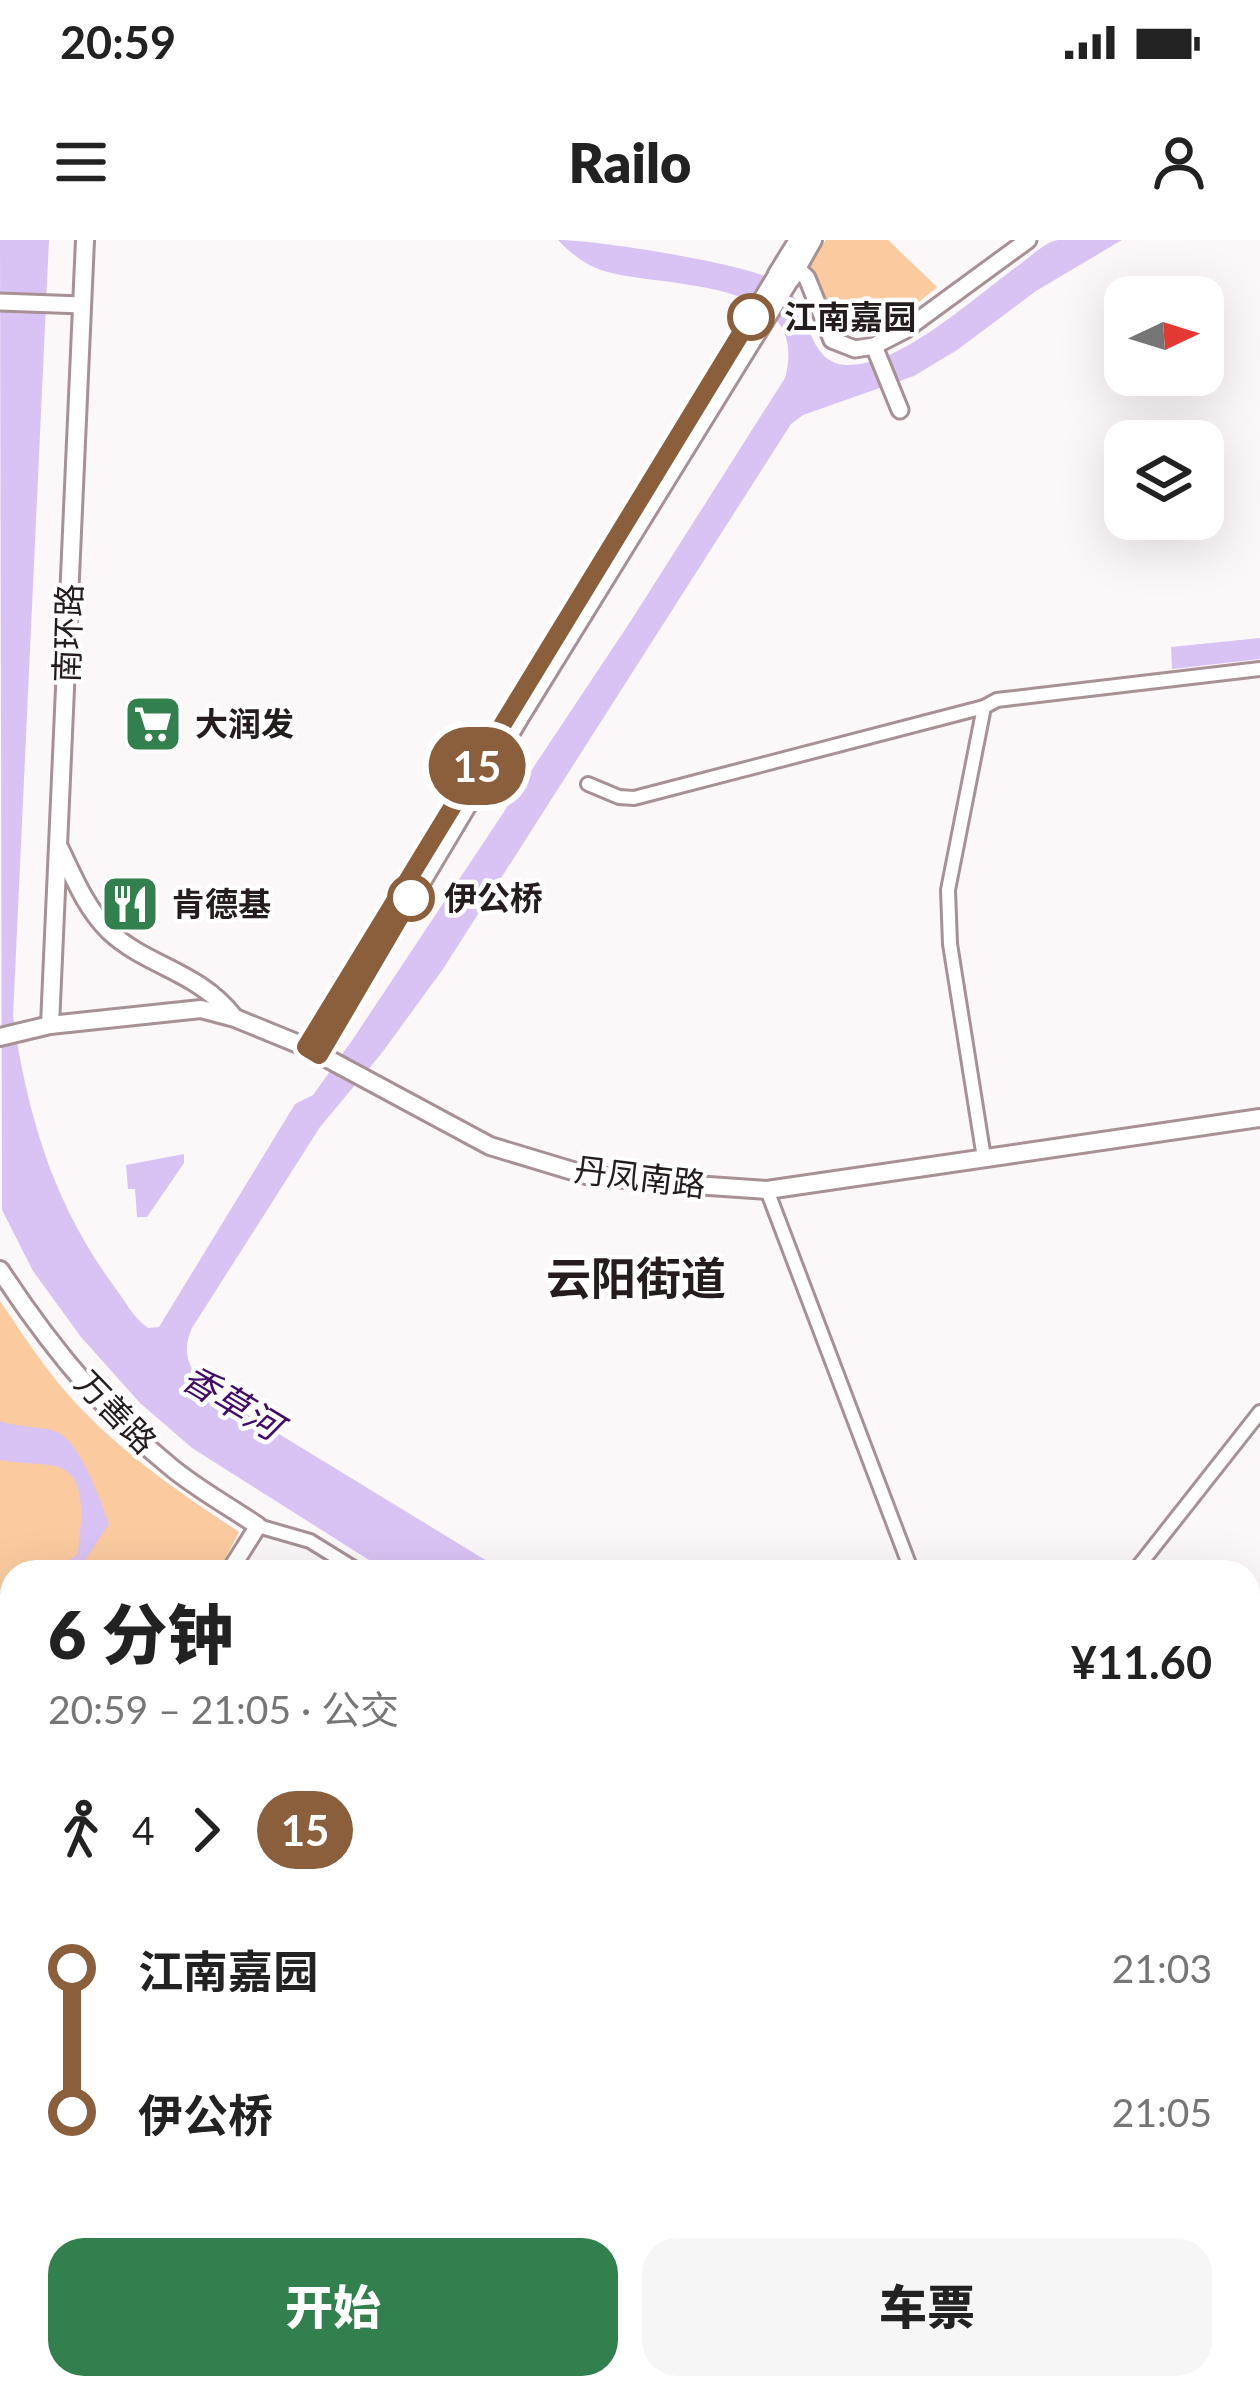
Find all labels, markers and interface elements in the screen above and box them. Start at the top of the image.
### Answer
text: 20:59 [60,15,176,69]
icon: menu [48,129,114,195]
icon: person [1146,129,1212,195]
text: Railo [569,130,691,195]
north arrow [1104,276,1224,396]
map controls [1104,276,1224,540]
marker: 江南嘉园 [729,295,773,339]
place label: 江南嘉园 [784,296,916,336]
button: layers [1104,420,1224,540]
street label: 南环路 [45,583,89,683]
supermarket icon: 大润发 [122,693,184,755]
place label: 大润发 [195,703,294,743]
line badge: 15 [423,727,531,805]
text: 15 [453,741,501,791]
restaurant icon: 肯德基 [99,873,161,935]
marker: 伊公桥 [389,876,433,920]
place label: 伊公桥 [444,877,543,917]
place label: 肯德基 [172,883,271,923]
street label: 丹凤南路 [572,1148,708,1204]
district label: 云阳街道 [546,1251,726,1305]
water label: 香草河 [175,1354,295,1451]
street label: 万善路 [68,1362,165,1461]
text: 6 分钟 [48,1594,234,1673]
text: ¥11.60 [1071,1635,1212,1689]
text: 20:59 – 21:05 · 公交 [48,1686,399,1732]
icon: walk [48,1797,114,1863]
icon: forward [173,1797,239,1863]
text: 15 [281,1805,329,1855]
text: 4 [132,1807,155,1853]
text: 江南嘉园 [138,1944,318,1998]
text: 21:03 [1112,1945,1212,1991]
text: 伊公桥 [138,2088,273,2142]
text: 21:05 [1112,2089,1212,2135]
button: 开始 [48,2238,618,2376]
button: 车票 [642,2238,1212,2376]

